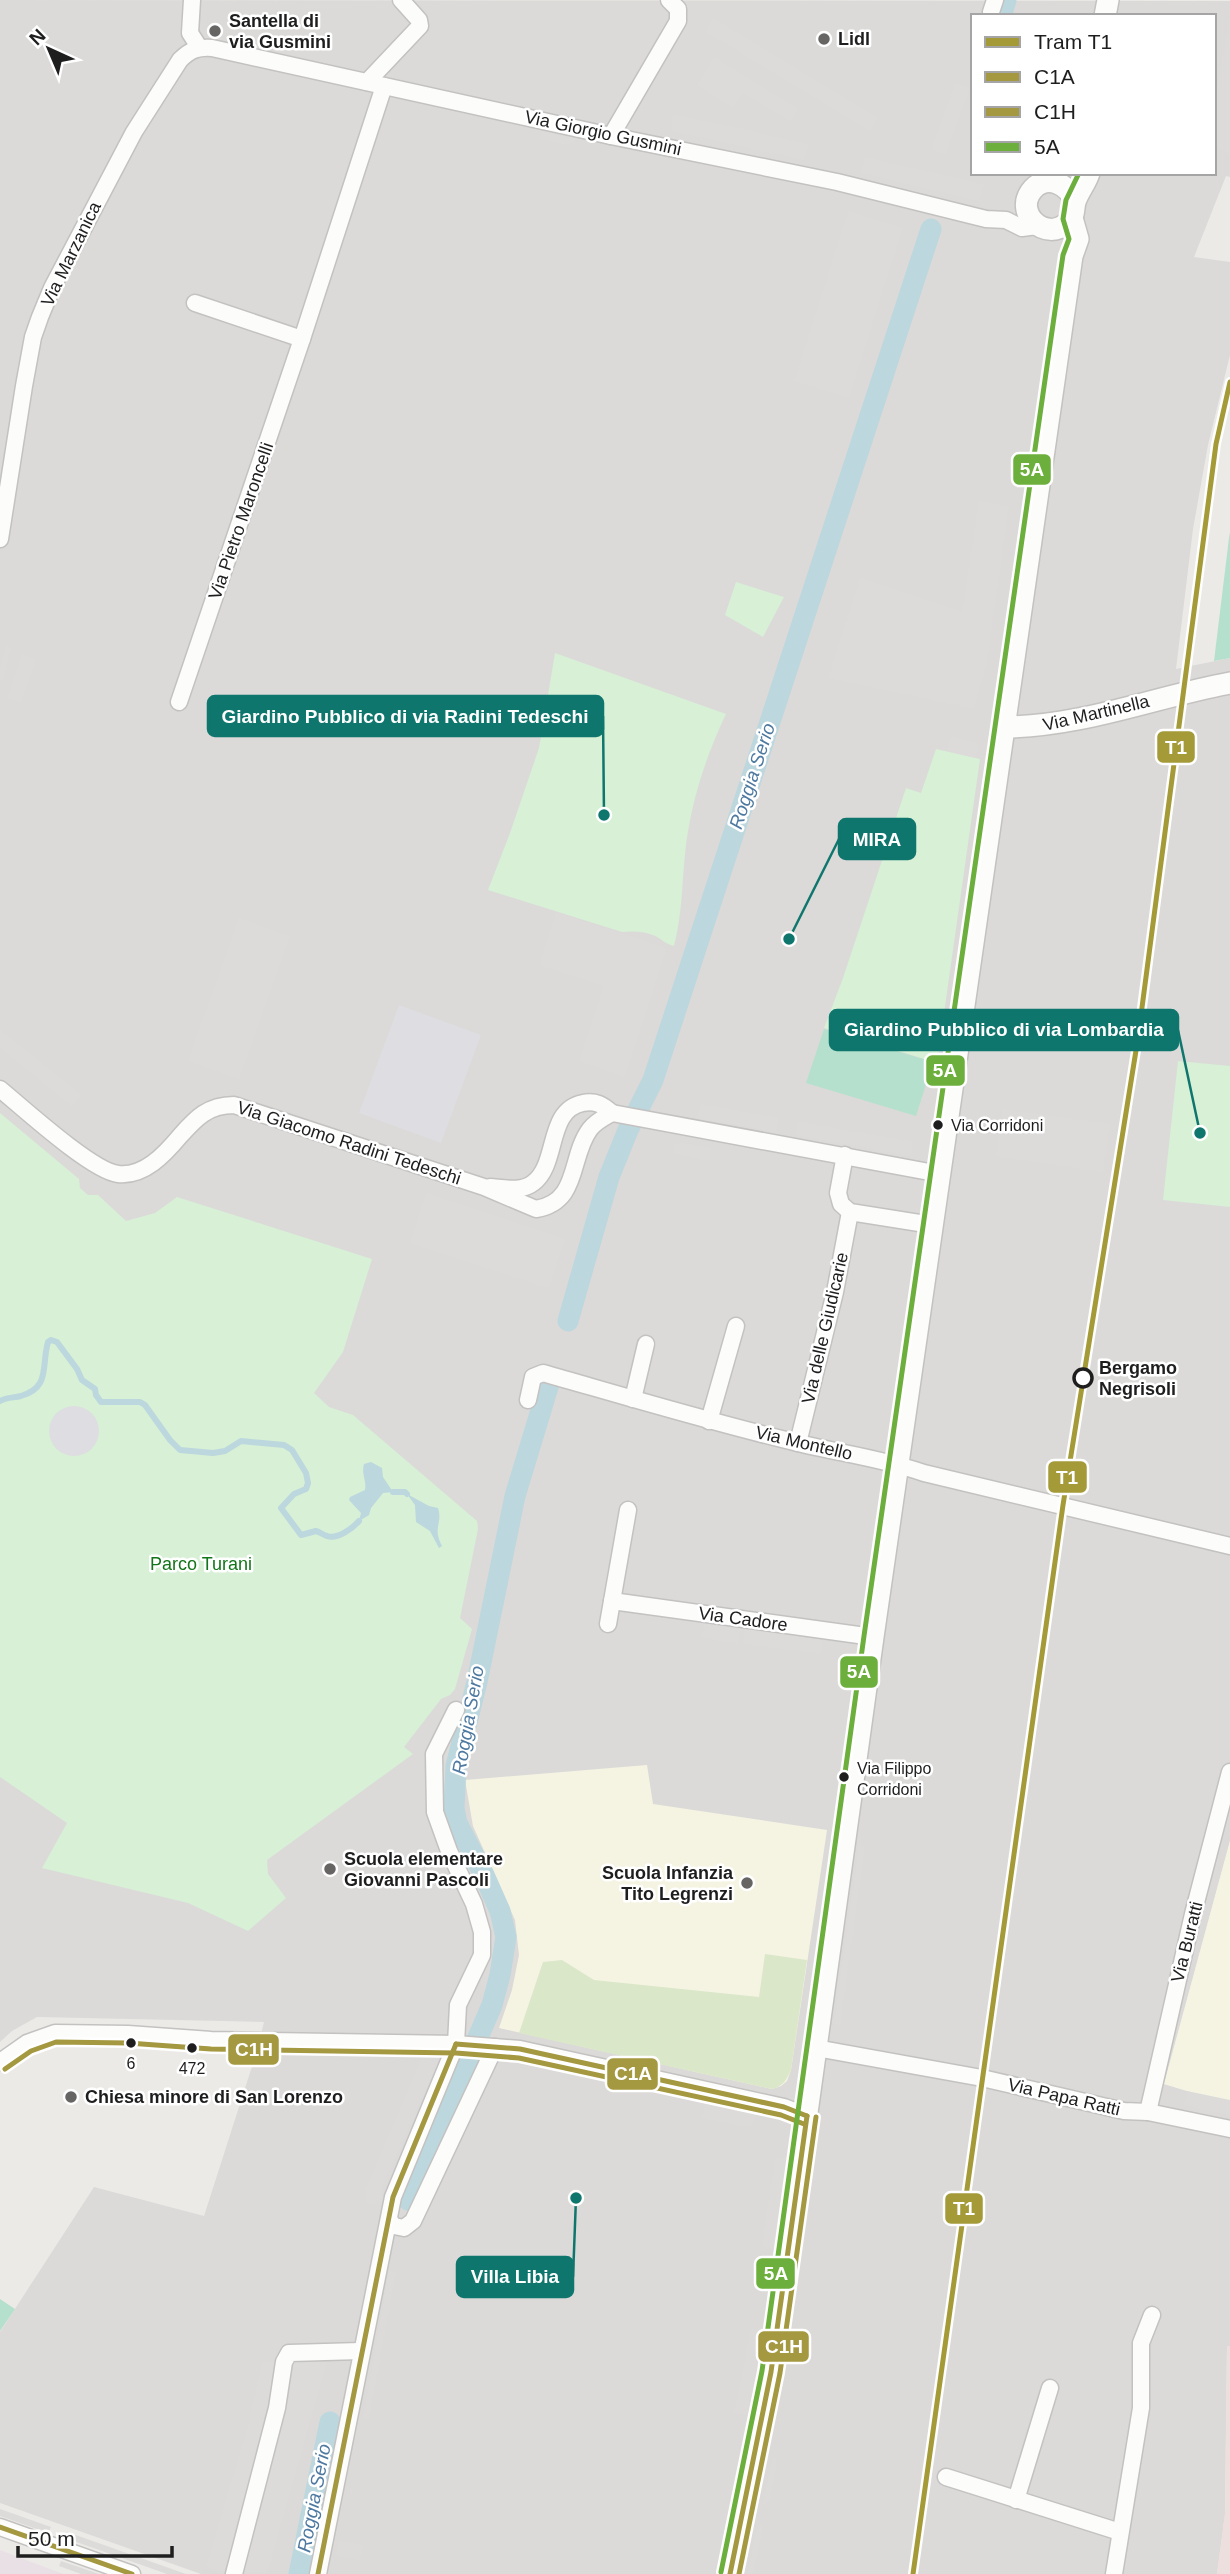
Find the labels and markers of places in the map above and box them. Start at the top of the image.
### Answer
place label: Santella di via Gusmini [229,11,331,52]
marker: Santella di via Gusmini [207,23,223,39]
place label: Lidl [838,29,870,49]
marker: Lidl [816,31,832,47]
callout: Giardino Pubblico di via Radini Tedeschi [208,696,603,736]
callout: MIRA [839,819,915,859]
callout: Giardino Pubblico di via Lombardia [830,1010,1178,1050]
place label: Via Corridoni [951,1117,1043,1134]
marker: Via Corridoni [931,1118,945,1132]
place label: Bergamo Negrisoli [1099,1358,1177,1399]
marker: Bergamo Negrisoli [1073,1368,1093,1388]
place label: Via Filippo Corridoni [857,1760,932,1798]
marker: Via Filippo Corridoni [837,1770,851,1784]
place label: Scuola elementare Giovanni Pascoli [344,1849,503,1890]
marker: Scuola elementare Giovanni Pascoli [322,1861,338,1877]
place label: Scuola Infanzia Tito Legrenzi [602,1863,734,1904]
marker: Scuola Infanzia Tito Legrenzi [739,1875,755,1891]
marker: 6 [124,2036,138,2050]
marker: 472 [185,2041,199,2055]
place label: 6 [127,2055,136,2072]
place label: 472 [179,2060,205,2077]
place label: Chiesa minore di San Lorenzo [85,2087,343,2107]
marker: Chiesa minore di San Lorenzo [63,2089,79,2105]
callout: Villa Libia [457,2257,573,2297]

